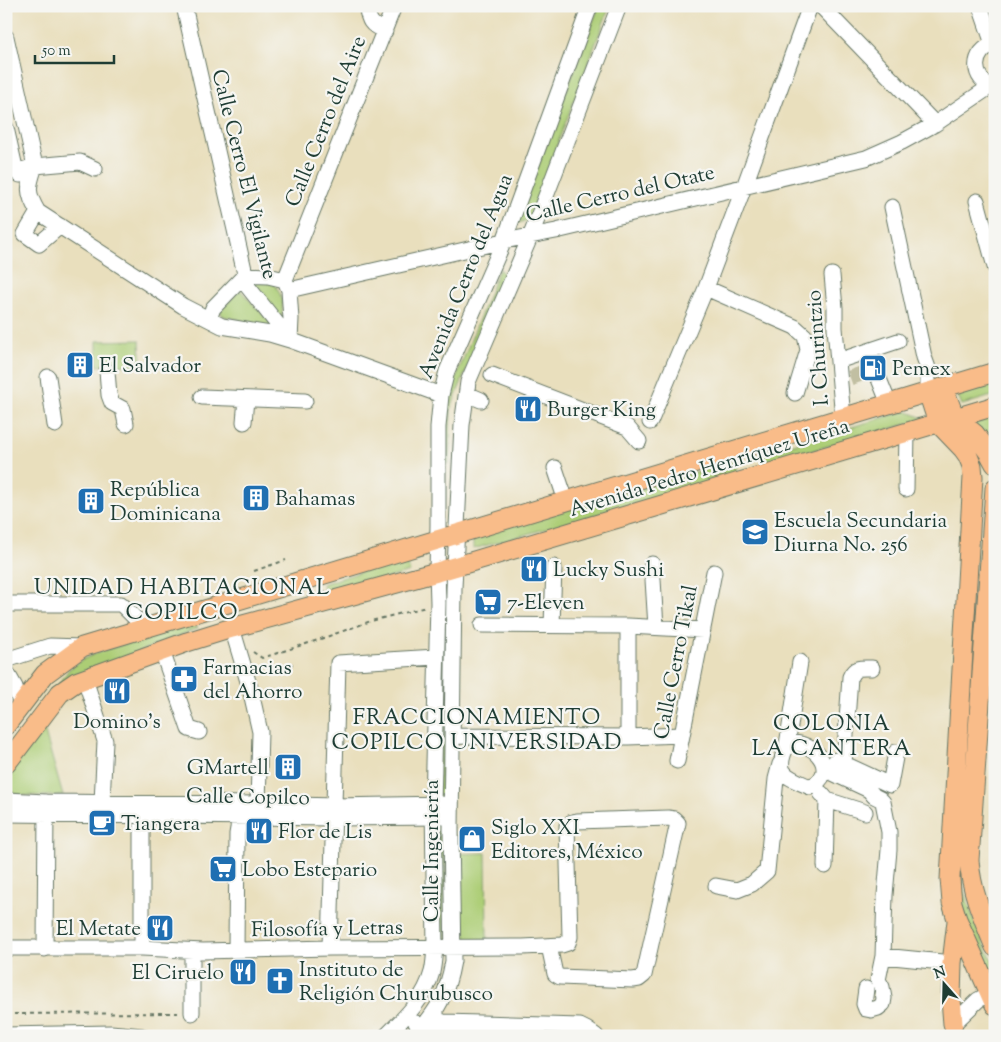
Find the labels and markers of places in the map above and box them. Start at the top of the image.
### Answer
building icon: El Salvador [65,350,95,380]
place label: El Salvador [99,352,201,382]
fuel station icon: Pemex [858,353,888,383]
place label: Pemex [892,355,951,385]
restaurant icon: Burger King [513,394,543,424]
place label: Burger King [547,396,656,426]
place label: República Dominicana [110,476,221,530]
building icon: Bahamas [241,483,271,513]
place label: Bahamas [275,485,355,515]
building icon: República Dominicana [76,486,106,516]
place label: Escuela Secundaria Diurna No. 256 [774,507,947,561]
school or university icon: Escuela Secundaria Diurna No. 256 [740,517,770,547]
restaurant icon: Lucky Sushi [519,554,549,584]
place label: Lucky Sushi [553,556,664,586]
supermarket icon: 7-Eleven [473,587,503,617]
place label: 7-Eleven [507,589,585,619]
place label: Farmacias del Ahorro [203,654,303,708]
pharmacy icon: Farmacias del Ahorro [169,664,199,694]
restaurant icon: Domino's [102,676,132,706]
place label: Domino's [73,708,161,738]
building icon: GMartell [273,752,303,782]
place label: GMartell [187,754,269,784]
cafe icon: Tiangera [87,808,117,838]
place label: Tiangera [121,810,200,840]
place label: Siglo XXI Editores, México [491,814,643,868]
restaurant icon: Flor de Lis [244,816,274,846]
place label: Flor de Lis [278,818,372,848]
shop icon: Siglo XXI Editores, México [457,824,487,854]
supermarket icon: Lobo Estepario [208,854,238,884]
place label: Lobo Estepario [242,856,377,886]
restaurant icon: El Metate [145,913,175,943]
place label: El Metate [56,915,141,945]
place label: Instituto de Religión Churubusco [299,956,493,1010]
restaurant icon: El Ciruelo [228,957,258,987]
place label: El Ciruelo [132,959,224,989]
church icon: Instituto de Religión Churubusco [265,966,295,996]

